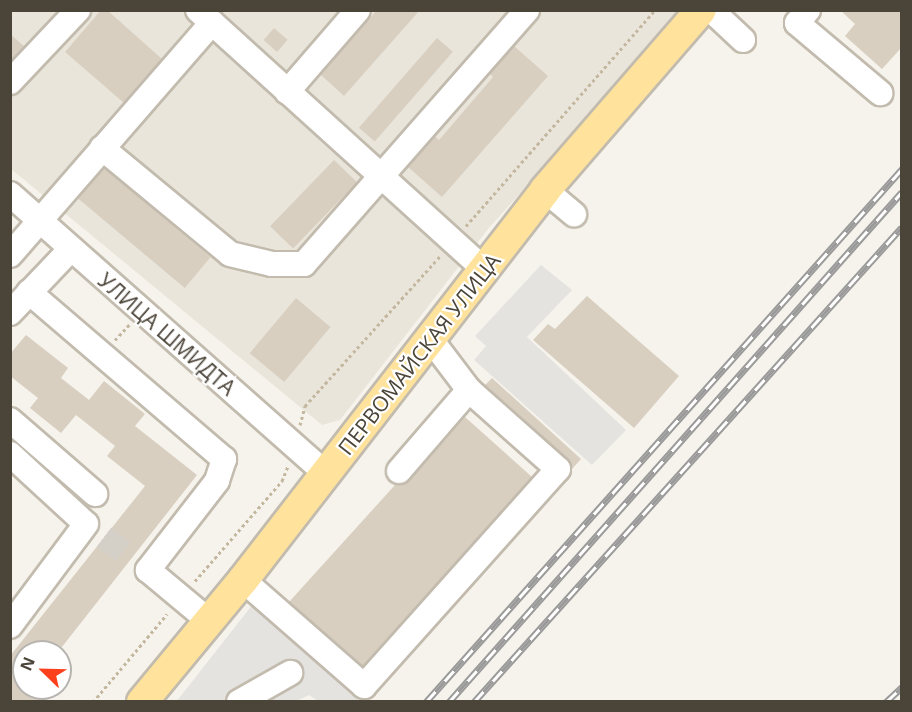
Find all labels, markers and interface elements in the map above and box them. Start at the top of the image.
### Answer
street label: ПЕРВОМАЙСКАЯ УЛИЦА [333,248,505,460]
street label: УЛИЦА ШМИДТА [93,268,241,400]
north arrow [12,640,72,700]
text: N [15,653,40,674]

